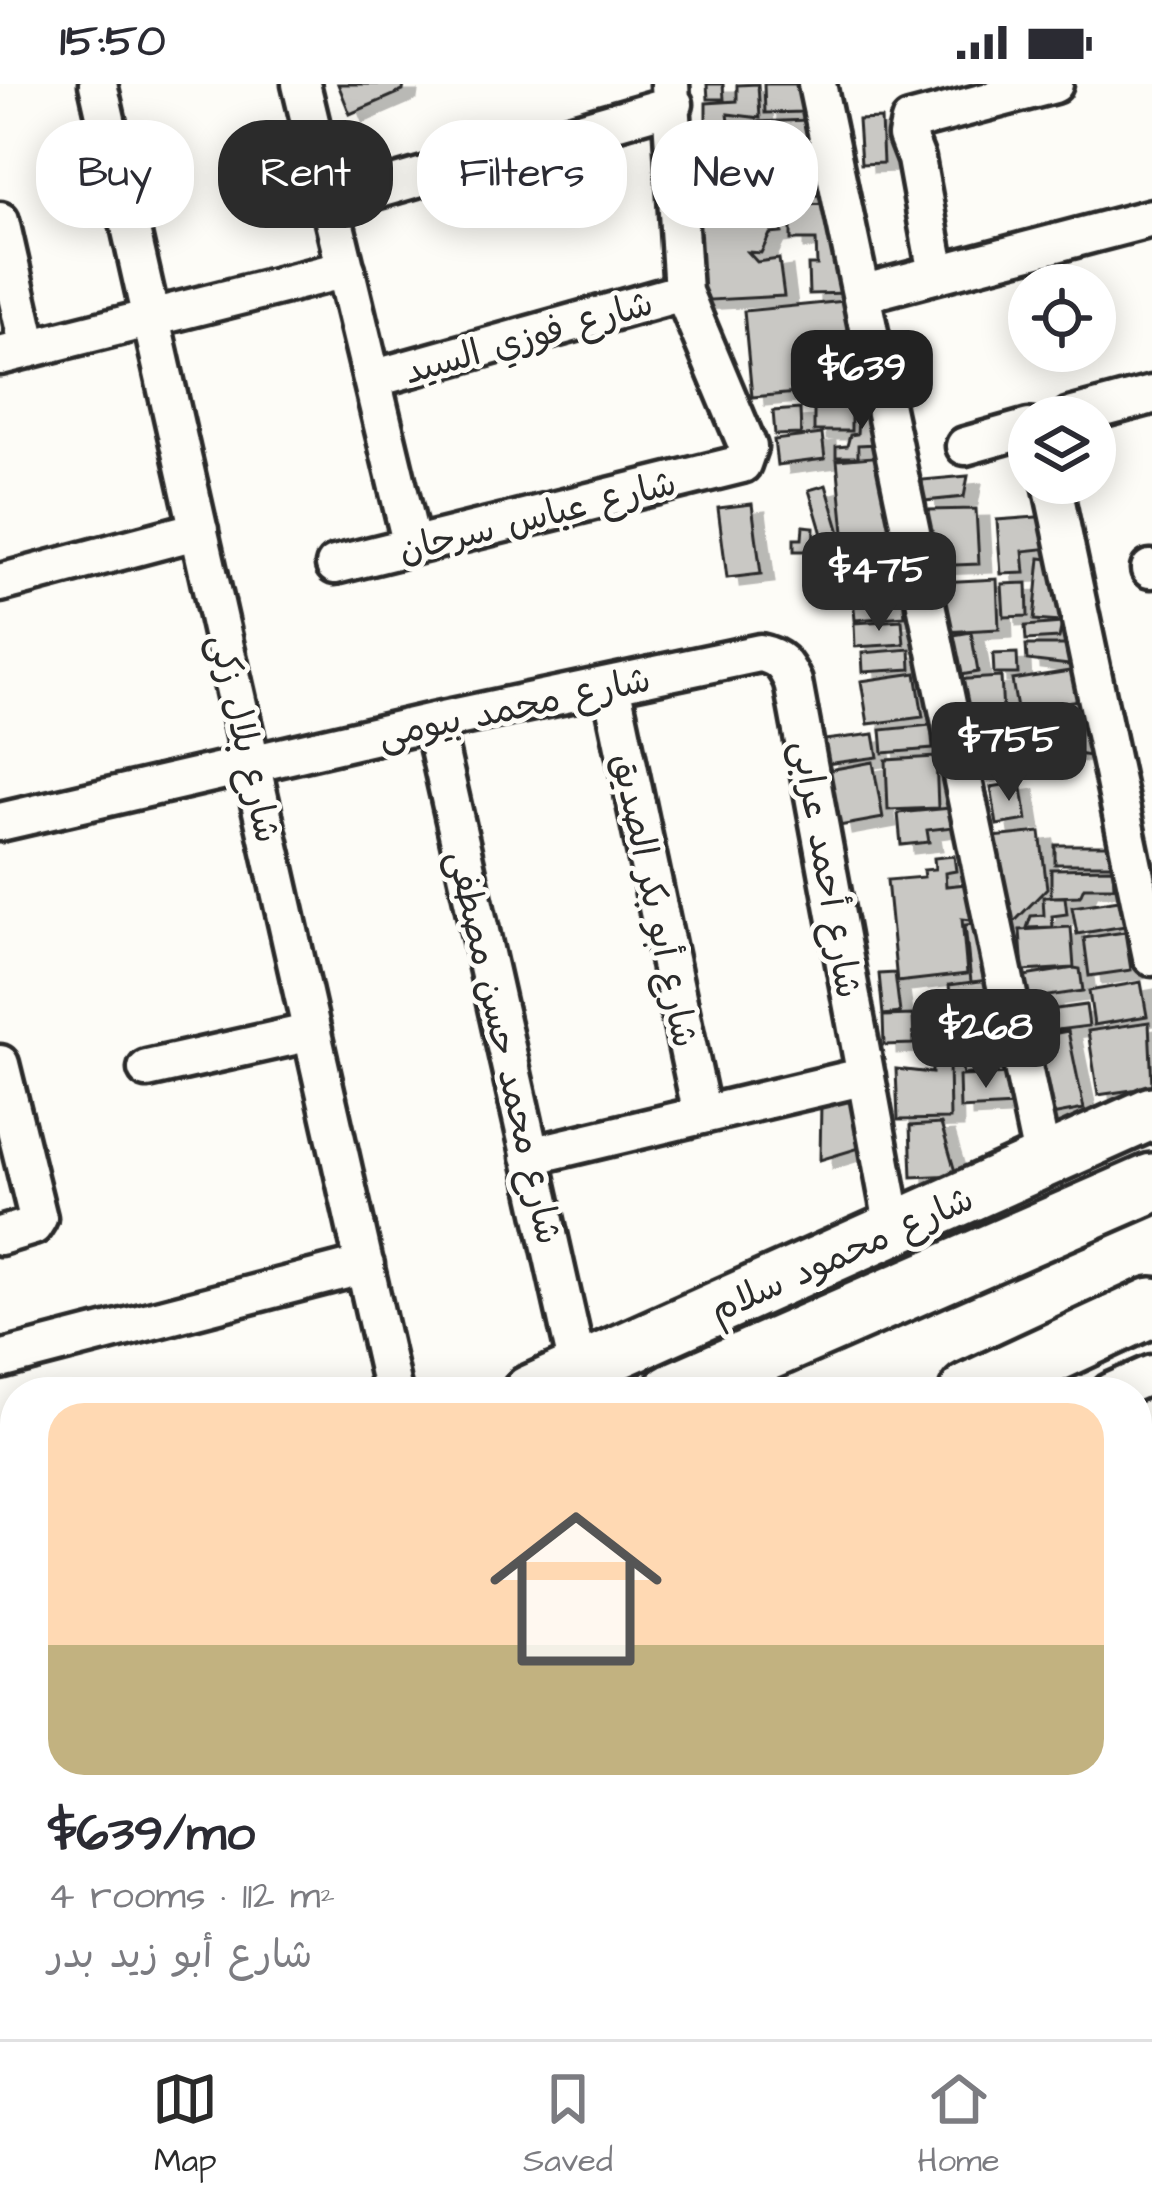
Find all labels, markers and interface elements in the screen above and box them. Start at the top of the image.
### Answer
text: 15:50 [60,11,165,73]
chip: Buy [36,120,194,228]
chip: Rent [218,120,393,228]
chip: Filters [417,120,627,228]
chip: New [651,120,818,228]
map controls [1008,264,1116,504]
button: locate [1008,264,1116,372]
street label: شارع فوزي السيد [398,279,659,398]
pin: $639 [791,330,933,432]
text: $639 [818,342,906,396]
button: layers [1008,396,1116,504]
street label: شارع عباس سرحان [393,458,682,577]
pin: $475 [808,532,950,634]
text: $475 [829,544,929,598]
street label: شارع بلال زكى [195,629,292,848]
street label: شارع محمد بيومى [374,655,655,762]
pin: $755 [938,702,1080,804]
text: $755 [959,714,1059,768]
street label: شارع أحمد عرابى [778,737,873,1002]
street label: شارع أبو بكر الصديق [597,749,710,1052]
street label: شارع محمد حسن مصطفى [433,846,574,1250]
pin: $268 [915,989,1057,1091]
text: $268 [939,1001,1033,1055]
street label: شارع محمود سلام [702,1174,982,1336]
icon: home [468,1481,684,1697]
text: $639/mo [48,1799,255,1870]
text: 4 rooms · 112 m² [48,1870,335,1924]
text: شارع أبو زيد بدر [48,1929,312,1983]
tab: Map [152,2066,218,2184]
tab: Saved [523,2066,613,2184]
tab: Home [918,2066,1000,2184]

